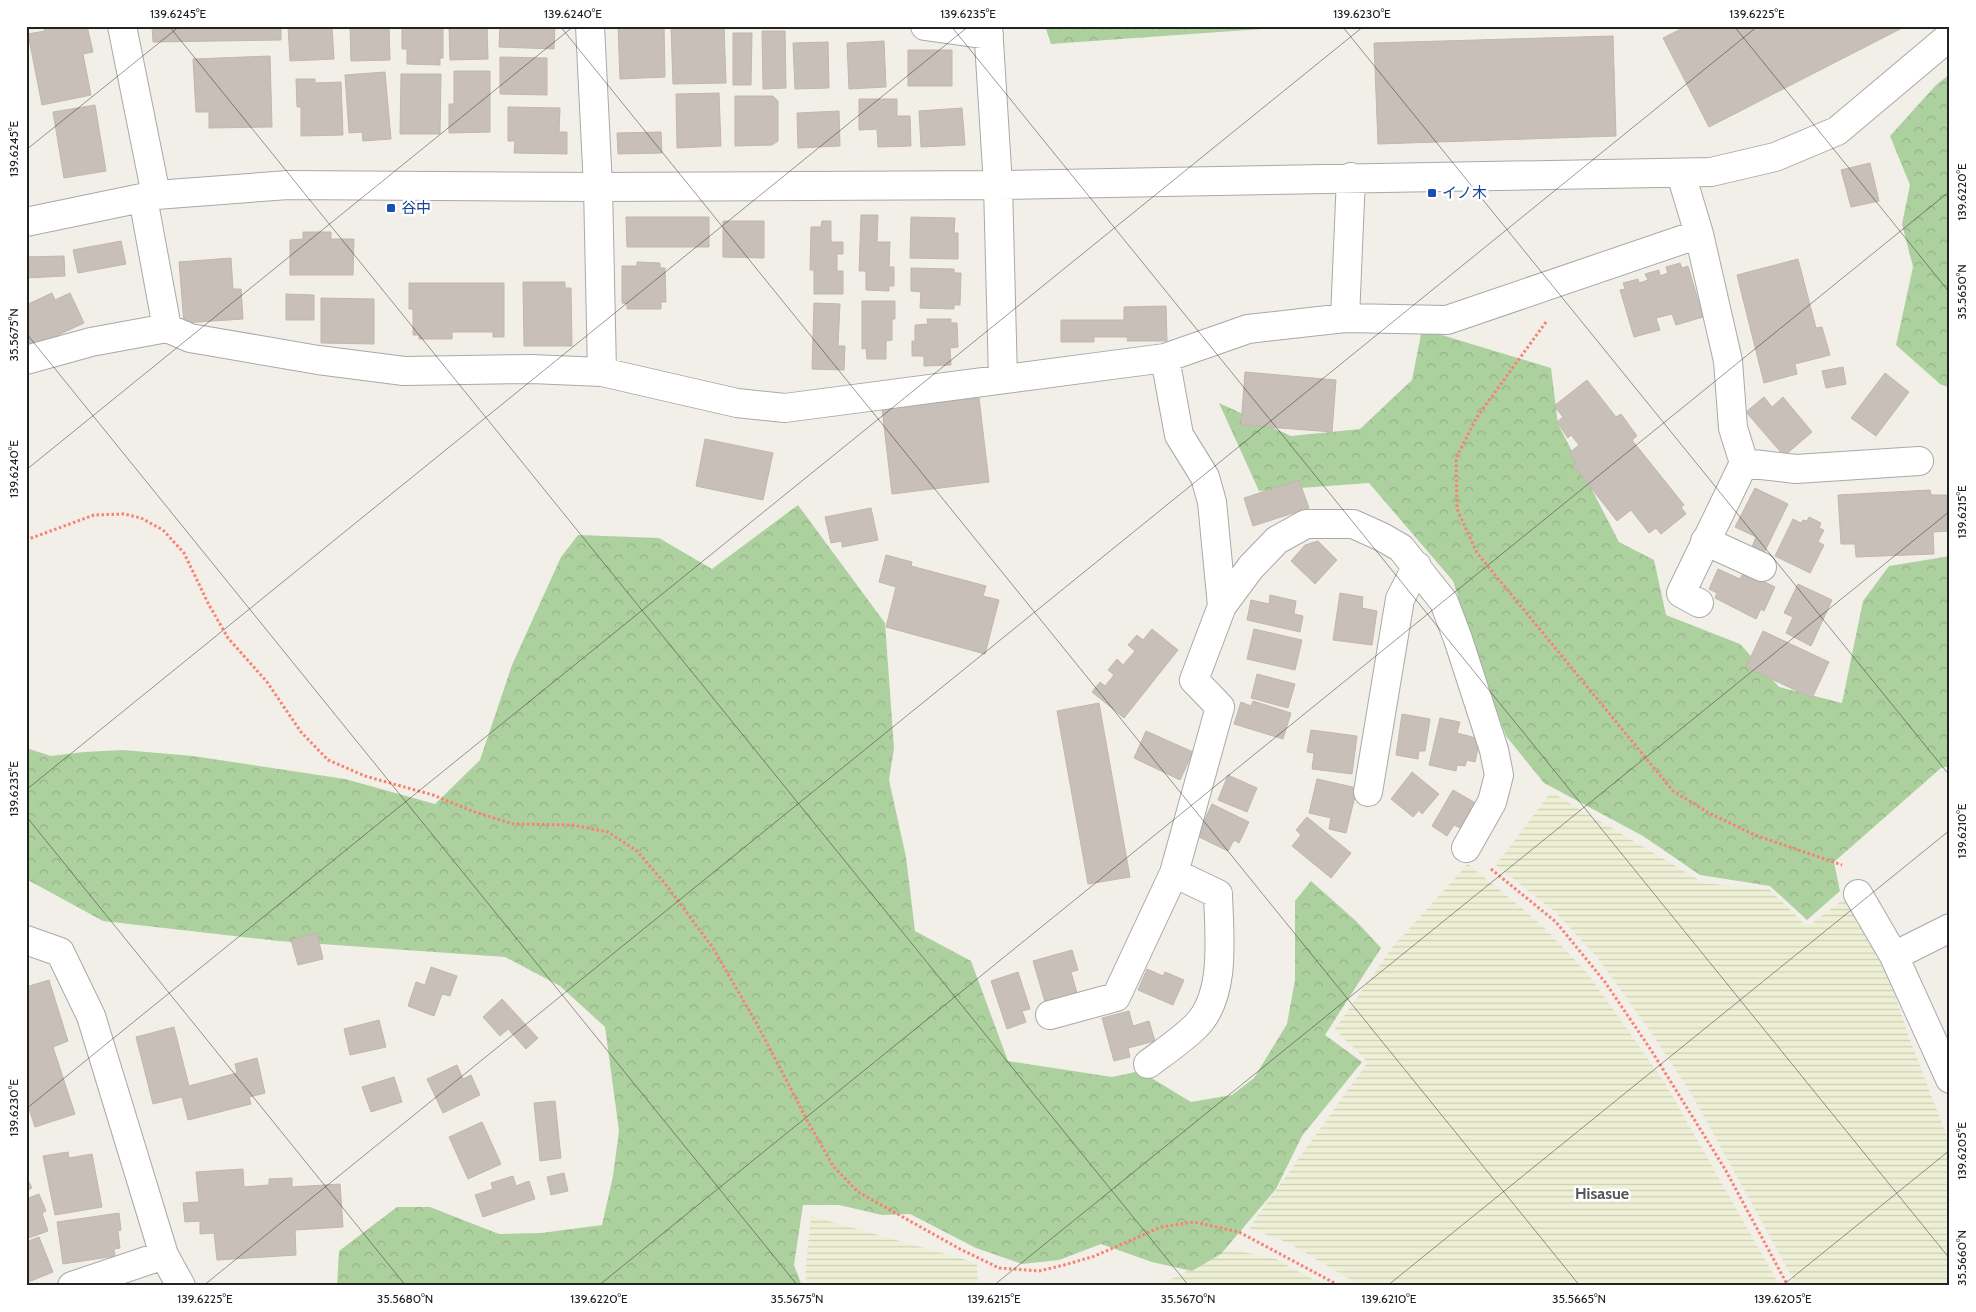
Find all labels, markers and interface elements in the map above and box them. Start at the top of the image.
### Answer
text: 139.6245°E [150,6,206,21]
text: 139.6240°E [544,6,602,21]
text: 139.6235°E [940,6,996,21]
text: 139.6230°E [1333,6,1391,21]
text: 139.6225°E [1729,6,1785,21]
text: 139.6245°E [6,121,21,177]
text: 139.6220°E [1954,163,1969,221]
place label: イノ木 [1442,184,1487,202]
marker: イノ木 [1426,187,1438,199]
place label: 谷中 [401,199,431,217]
marker: 谷中 [385,202,397,214]
text: 35.5650°N [1954,264,1969,320]
text: 35.5675°N [6,308,21,362]
text: 139.6240°E [6,440,21,498]
text: 139.6215°E [1954,485,1969,539]
text: 139.6235°E [6,761,21,817]
text: 139.6210°E [1954,803,1969,859]
text: 139.6230°E [6,1079,21,1137]
text: 139.6205°E [1954,1122,1969,1180]
district label: Hisasue [1575,1184,1629,1203]
text: 35.5660°N [1954,1230,1969,1286]
text: 139.6225°E [177,1291,233,1306]
text: 35.5680°N [377,1291,433,1306]
text: 139.6220°E [570,1291,628,1306]
text: 35.5675°N [770,1291,824,1306]
text: 139.6215°E [967,1291,1021,1306]
text: 35.5670°N [1161,1291,1215,1306]
text: 139.6210°E [1362,1291,1417,1306]
text: 35.5665°N [1552,1291,1606,1306]
text: 139.6205°E [1754,1291,1812,1306]

